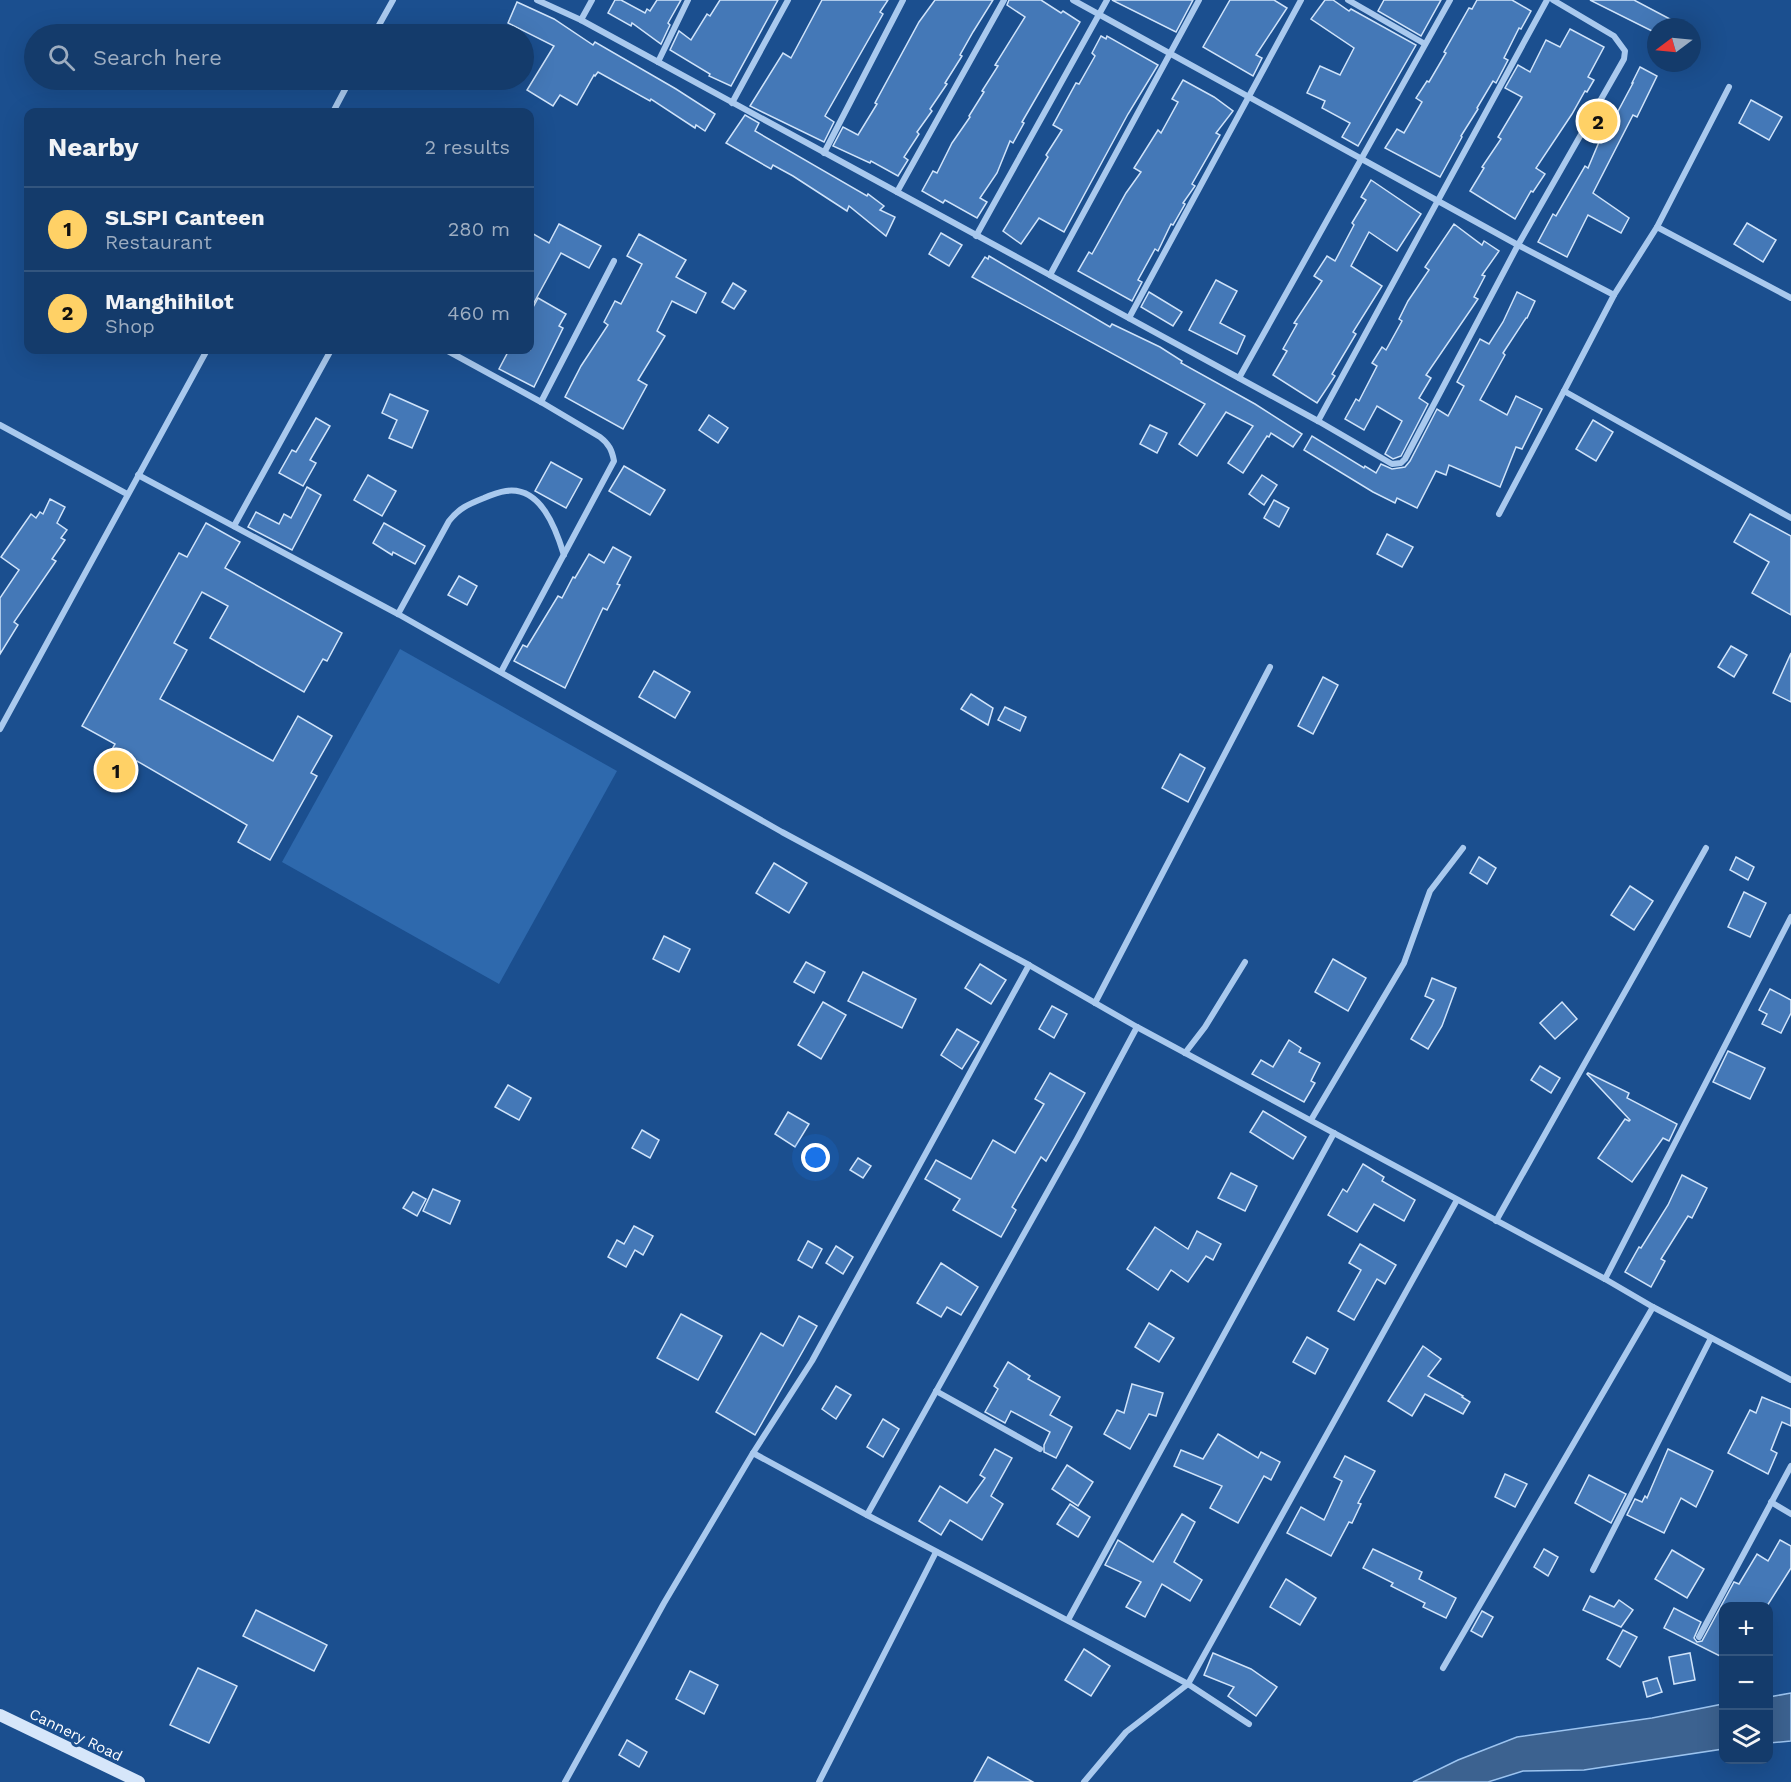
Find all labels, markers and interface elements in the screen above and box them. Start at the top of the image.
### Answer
north arrow [1647,18,1701,72]
search box [24,24,534,90]
icon: search [45,41,78,74]
text: Search here [93,45,222,70]
pin: 2 [1578,98,1618,144]
text: Nearby [48,132,139,162]
text: 2 results [425,135,510,159]
text: SLSPI Canteen [105,205,265,230]
text: 1 [63,217,72,241]
text: 280 m [448,217,510,241]
text: Restaurant [105,230,212,254]
text: Manghihilot [105,289,234,314]
text: 2 [62,301,73,325]
text: 460 m [447,301,510,325]
text: Shop [105,314,155,338]
pin: 1 [96,748,136,792]
your location [801,1143,830,1172]
map controls [1719,1602,1773,1764]
button: + [1719,1602,1773,1656]
button: − [1719,1656,1773,1710]
street label: Cannery Road [27,1705,125,1765]
button: layers [1719,1710,1773,1764]

